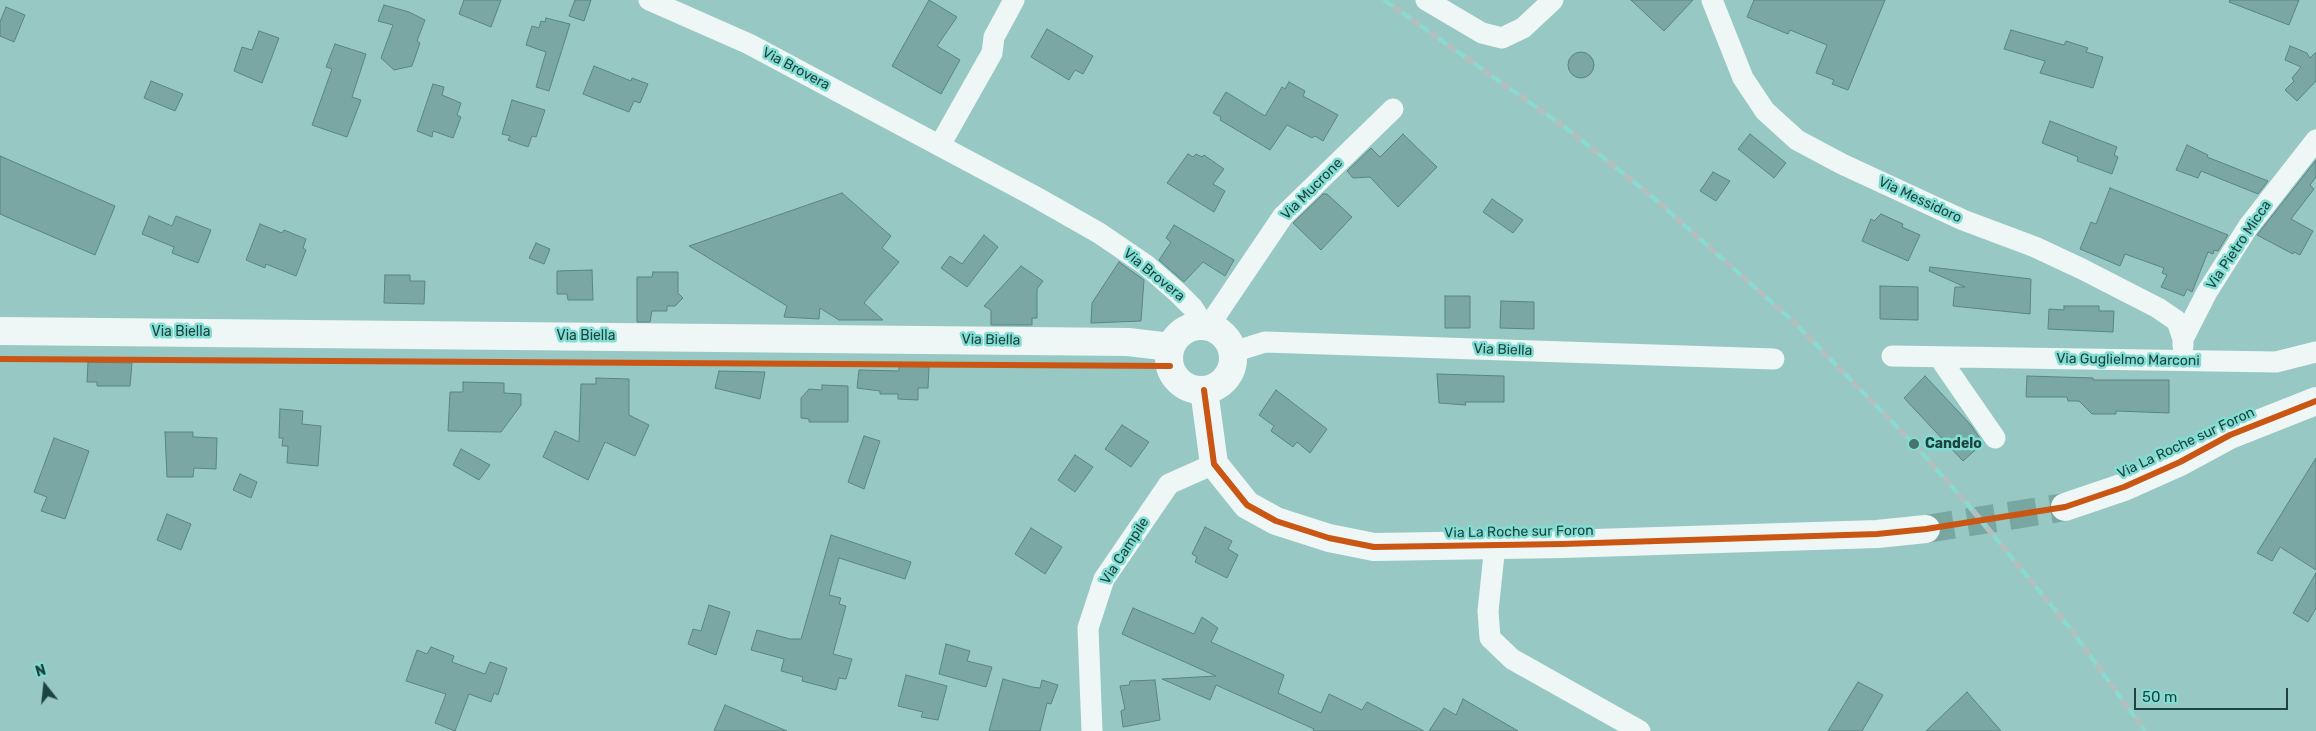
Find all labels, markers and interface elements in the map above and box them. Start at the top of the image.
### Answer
street label: Via Brovera [759,44,833,94]
street label: Via Mucrone [1278,155,1346,223]
street label: Via Messidoro [1876,173,1964,227]
street label: Via Pietro Micca [2203,197,2275,293]
street label: Via Brovera [1120,245,1188,305]
street label: Via Biella [152,324,210,340]
street label: Via Biella [557,328,615,344]
street label: Via Biella [961,331,1021,349]
street label: Via Biella [1473,341,1533,359]
street label: Via Guglielmo Marconi [2056,350,2200,370]
street label: Via La Roche sur Foron [2115,404,2257,482]
place label: Candelo [1925,436,1982,452]
marker: Candelo [1907,437,1921,451]
street label: Via Campile [1097,514,1153,588]
street label: Via La Roche sur Foron [1444,522,1594,542]
north arrow [20,661,70,711]
text: N [34,662,48,681]
scale bar [2136,678,2290,710]
text: 50 m [2142,688,2177,706]

